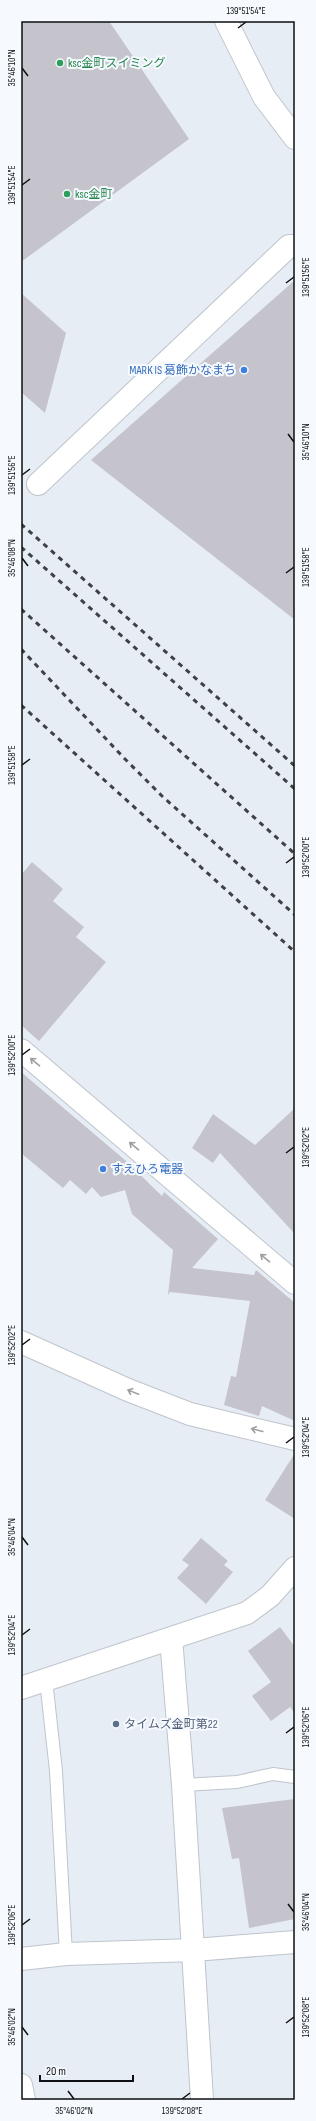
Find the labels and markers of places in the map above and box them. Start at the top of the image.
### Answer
place label: ksc金町スイミング [68,56,166,71]
marker: ksc金町スイミング [55,58,65,68]
place label: ksc金町 [75,187,113,202]
marker: ksc金町 [62,189,72,199]
place label: MARK IS 葛飾かなまち [129,363,236,378]
marker: MARK IS 葛飾かなまち [239,365,249,375]
place label: すえひろ電器 [111,1162,183,1177]
marker: すえひろ電器 [98,1164,108,1174]
place label: タイムズ金町第22 [124,1717,218,1732]
marker: タイムズ金町第22 [111,1719,121,1729]

